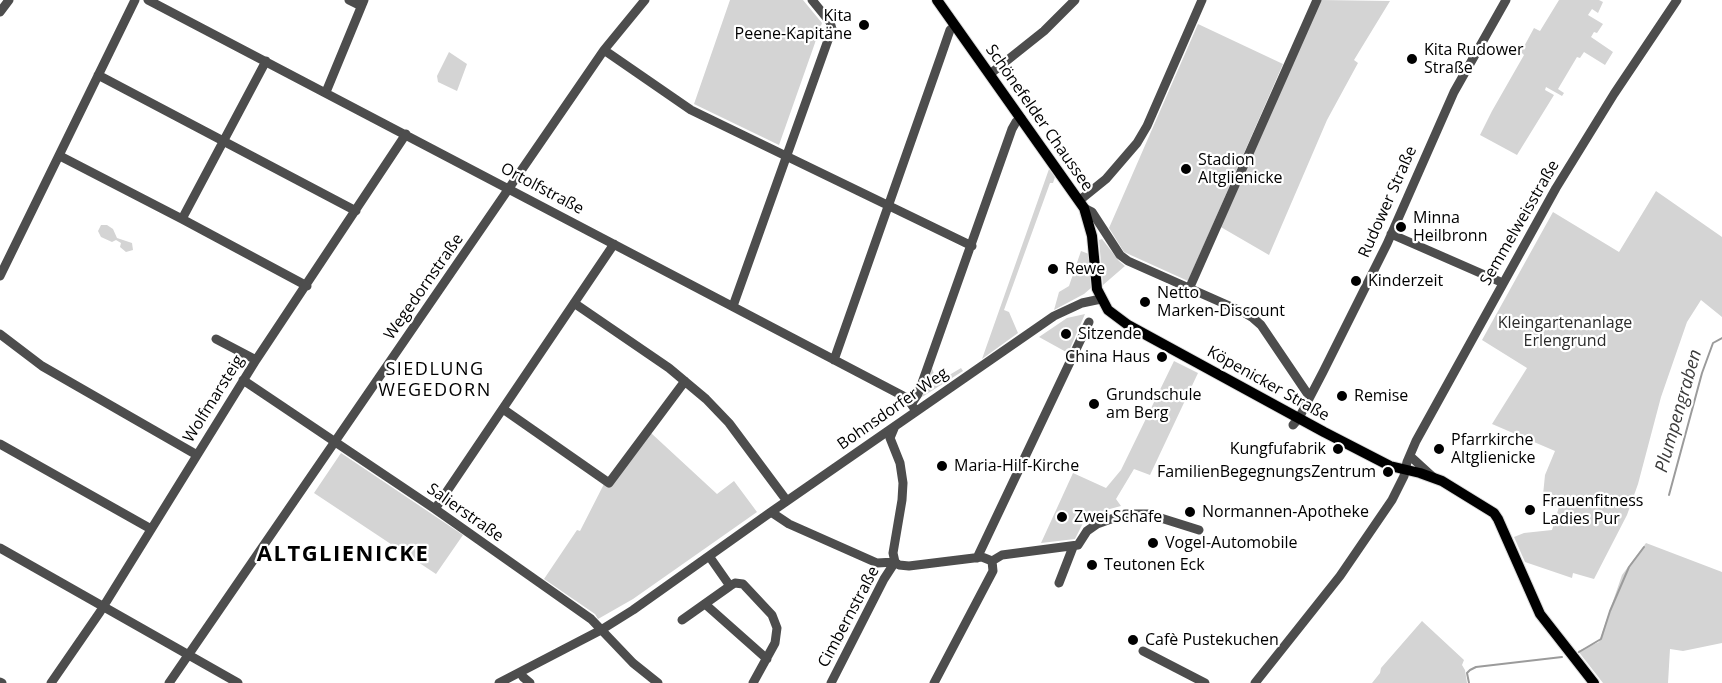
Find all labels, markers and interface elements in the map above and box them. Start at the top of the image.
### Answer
place label: Kita Peene-Kapitäne [735,6,852,44]
marker: Kita Peene-Kapitäne [857,18,871,32]
place label: Kita Rudower Straße [1424,40,1524,78]
street label: Schönefelder Chaussee [981,41,1097,195]
marker: Kita Rudower Straße [1405,52,1419,66]
street label: Rudower Straße [1355,143,1421,261]
place label: Stadion Altglienicke [1198,150,1283,188]
street label: Semmelweisstraße [1476,157,1564,289]
street label: Ortolfstraße [497,159,587,219]
marker: Stadion Altglienicke [1179,162,1193,176]
place label: Minna Heilbronn [1413,208,1487,246]
marker: Minna Heilbronn [1394,220,1408,234]
street label: Wegedornstraße [380,230,468,344]
place label: Rewe [1065,259,1105,279]
marker: Rewe [1046,262,1060,276]
place label: Kinderzeit [1368,271,1443,291]
marker: Kinderzeit [1349,274,1363,288]
place label: Netto Marken-Discount [1157,283,1285,321]
marker: Netto Marken-Discount [1138,295,1152,309]
park label: Kleingartenanlage Erlengrund [1498,313,1632,351]
place label: Sitzende [1078,324,1142,344]
marker: Sitzende [1059,327,1073,341]
street label: Köpenicker Straße [1204,342,1332,426]
place label: China Haus [1065,347,1150,367]
water label: Plumpengraben [1651,347,1707,475]
marker: China Haus [1155,350,1169,364]
street label: Wolfmarsteig [180,352,248,446]
district label: SIEDLUNG WEGEDORN [378,359,492,401]
street label: Bohnsdorfer Weg [834,364,952,454]
place label: Grundschule am Berg [1106,385,1202,423]
place label: Remise [1354,386,1408,406]
marker: Remise [1335,389,1349,403]
marker: Grundschule am Berg [1087,397,1101,411]
place label: Pfarrkirche Altglienicke [1451,430,1536,468]
place label: Kungfufabrik [1230,439,1326,459]
marker: Kungfufabrik [1331,442,1345,456]
marker: Pfarrkirche Altglienicke [1432,442,1446,456]
place label: Maria-Hilf-Kirche [954,456,1079,476]
marker: Maria-Hilf-Kirche [935,459,949,473]
place label: FamilienBegegnungsZentrum [1157,462,1376,482]
marker: FamilienBegegnungsZentrum [1381,465,1395,479]
street label: Salierstraße [423,480,507,546]
place label: Frauenfitness Ladies Pur [1542,491,1643,529]
place label: Normannen-Apotheke [1202,502,1369,522]
marker: Frauenfitness Ladies Pur [1523,503,1537,517]
marker: Normannen-Apotheke [1183,505,1197,519]
place label: Zwei Schafe [1074,507,1162,527]
marker: Zwei Schafe [1055,510,1069,524]
place label: Vogel-Automobile [1165,533,1298,553]
marker: Vogel-Automobile [1146,536,1160,550]
district label: ALTGLIENICKE [257,542,429,568]
place label: Teutonen Eck [1104,555,1205,575]
marker: Teutonen Eck [1085,558,1099,572]
street label: Cimbernstraße [814,563,884,671]
place label: Cafè Pustekuchen [1145,630,1279,650]
marker: Cafè Pustekuchen [1126,633,1140,647]

